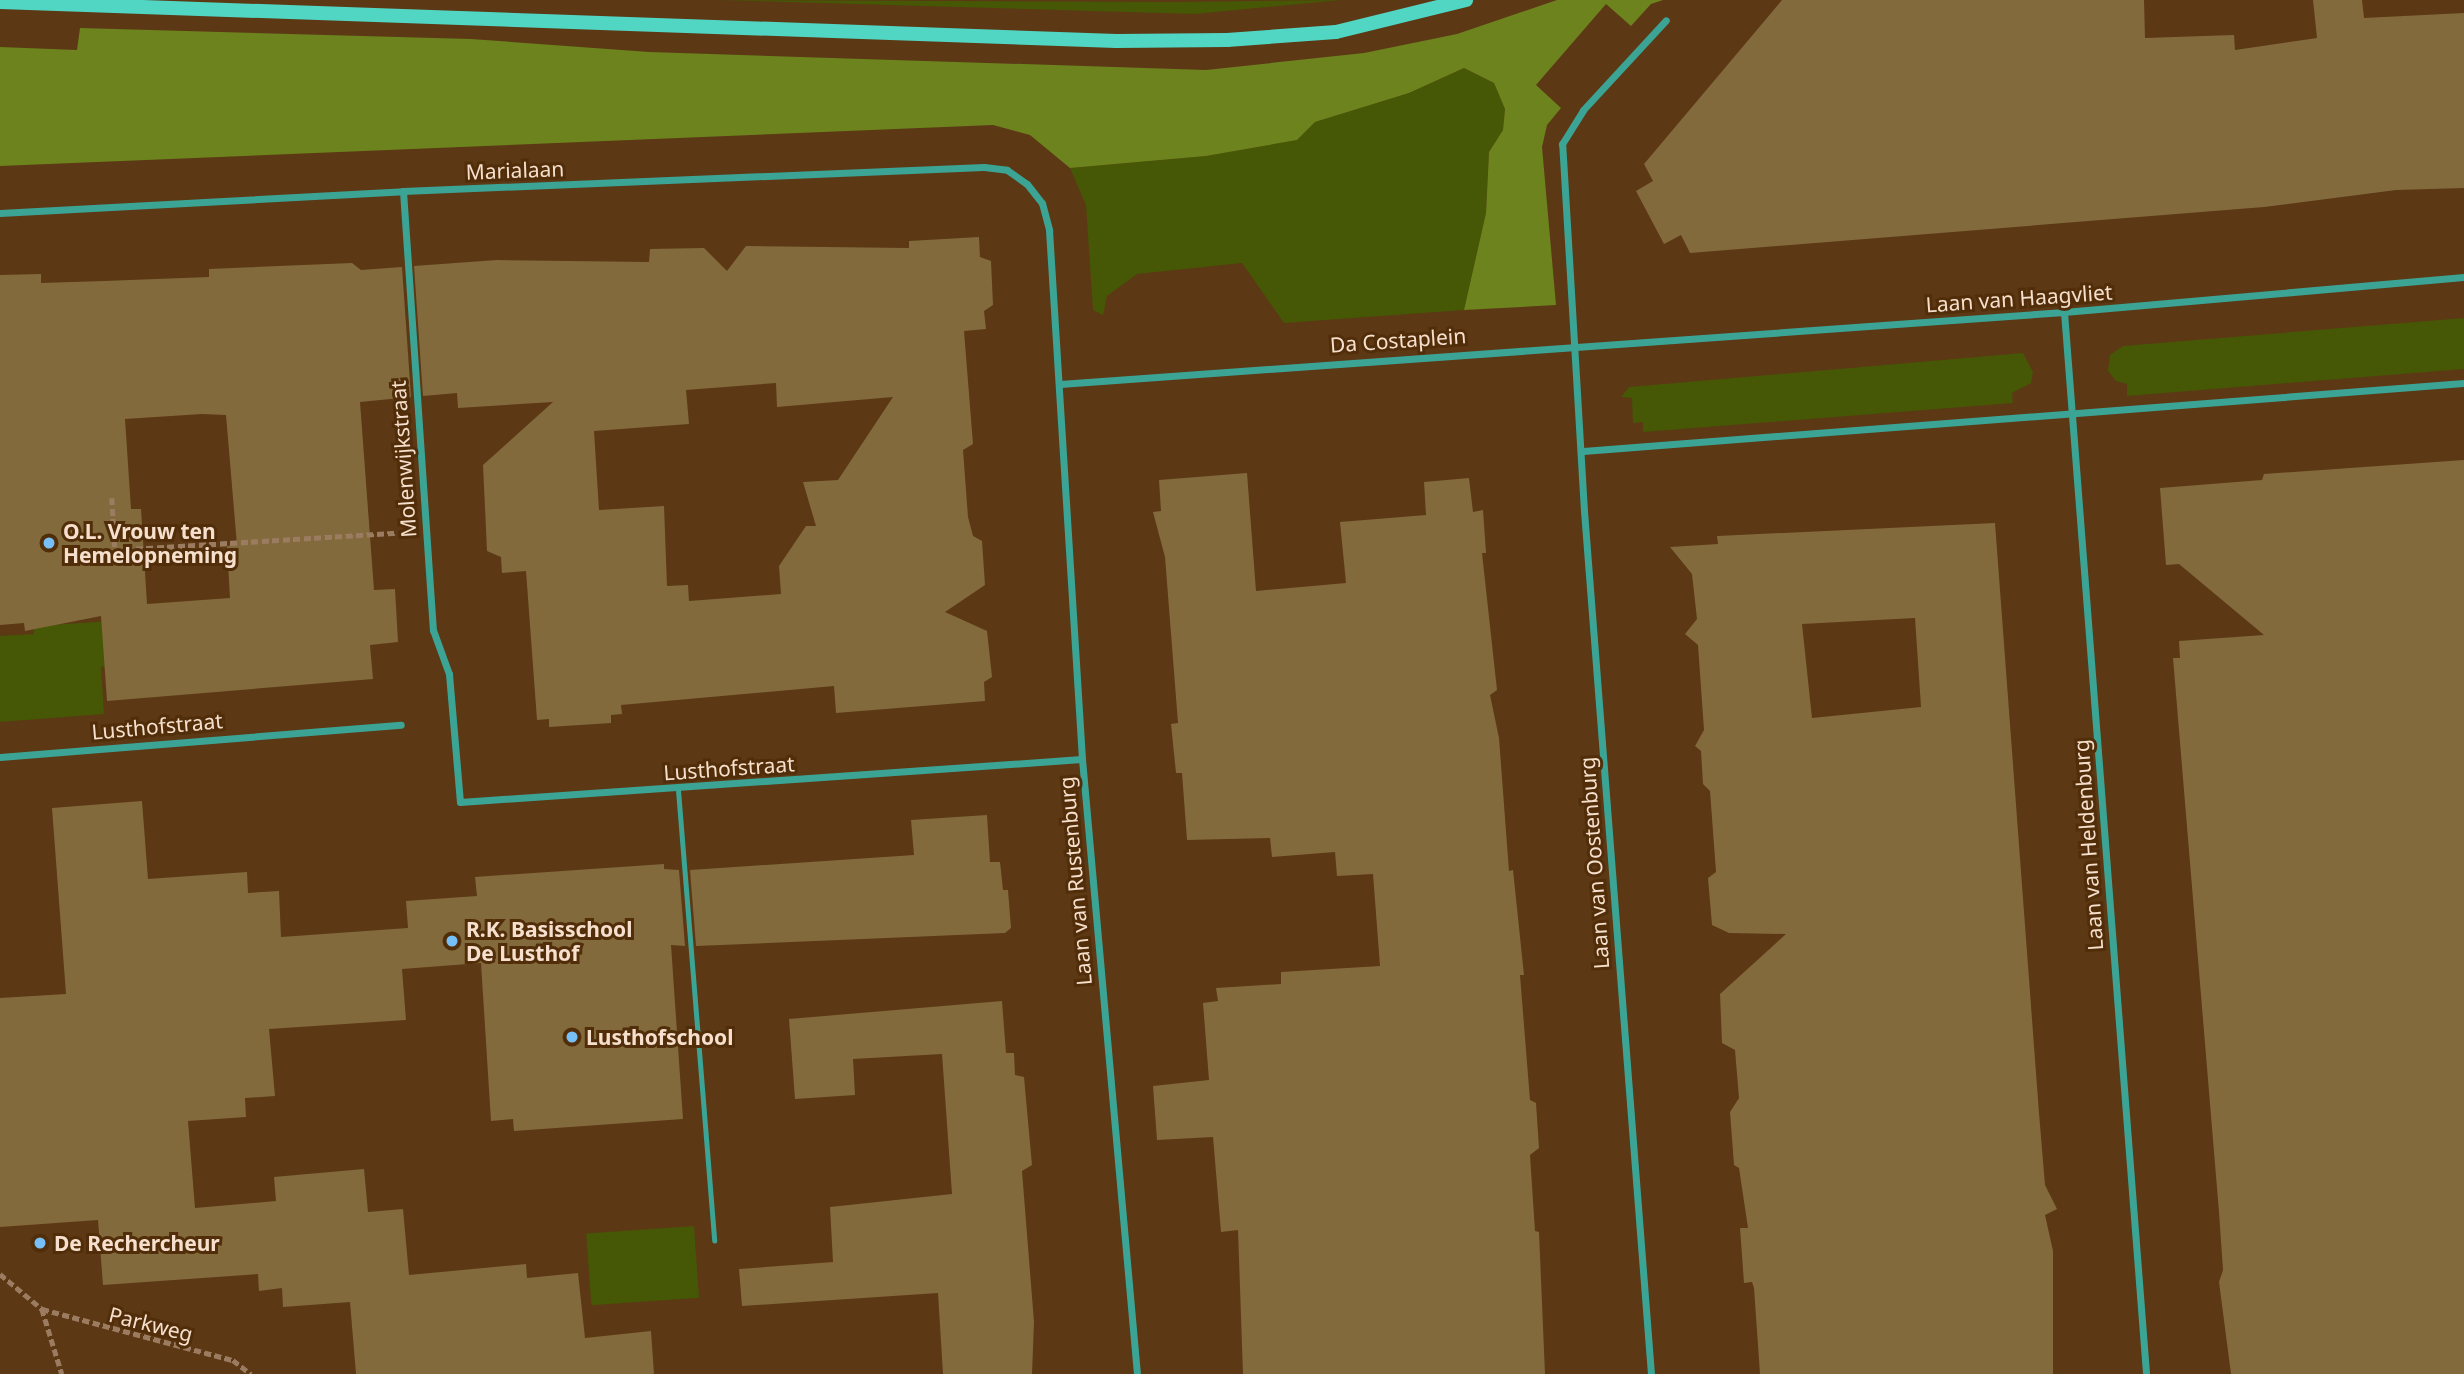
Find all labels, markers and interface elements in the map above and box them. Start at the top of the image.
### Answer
street label: Marialaan [465,156,565,184]
street label: Laan van Haagvliet [1925,279,2113,317]
street label: Da Costaplein [1329,323,1467,357]
street label: Molenwijkstraat [385,380,421,538]
place label: O.L. Vrouw ten Hemelopneming [63,518,237,568]
marker: O.L. Vrouw ten Hemelopneming [41,535,57,551]
street label: Lusthofstraat [90,708,224,744]
street label: Laan van Heldenburg [2068,739,2108,951]
street label: Lusthofstraat [662,751,796,785]
street label: Laan van Oostenburg [1574,756,1614,970]
street label: Laan van Rustenburg [1053,775,1097,987]
place label: R.K. Basisschool De Lusthof [466,916,632,966]
marker: R.K. Basisschool De Lusthof [444,933,460,949]
place label: Lusthofschool [586,1024,733,1050]
marker: Lusthofschool [564,1029,580,1045]
place label: De Rechercheur [54,1230,220,1256]
marker: De Rechercheur [32,1235,48,1251]
street label: Parkweg [106,1301,196,1347]

